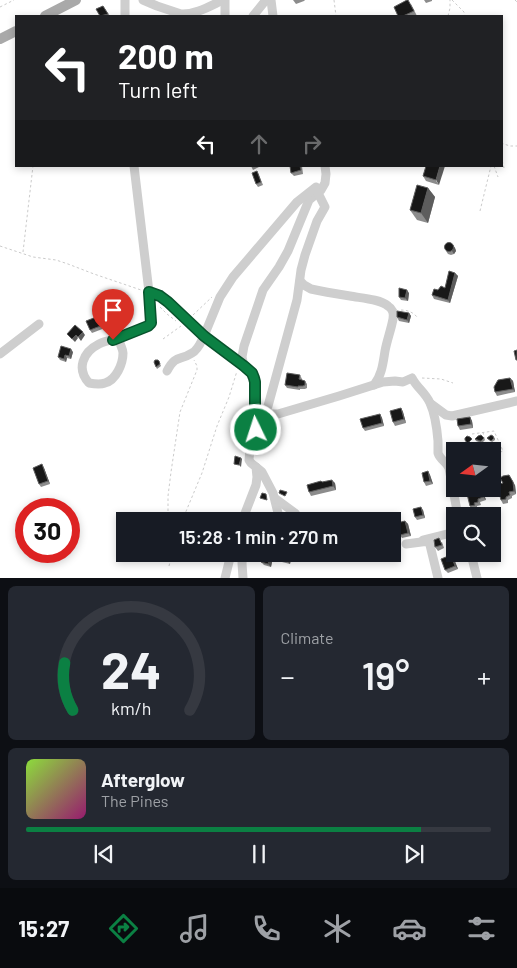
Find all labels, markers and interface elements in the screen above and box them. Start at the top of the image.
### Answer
text: 200 m [118,34,214,76]
icon: left [35,35,100,100]
text: Turn left [118,76,198,102]
icon: left [192,130,220,158]
icon: ahead [245,130,273,158]
icon: right [298,130,326,158]
pin [92,289,134,340]
icon: arrive [99,296,127,324]
position arrow [229,403,281,455]
north arrow [446,442,501,498]
map controls [446,442,501,562]
speed limit sign: 30 [15,498,80,563]
button: search [446,507,501,562]
text: 15:28 · 1 min · 270 m [179,525,338,548]
text: Climate [281,628,333,647]
text: 24 [101,637,162,699]
text: 19° [362,652,410,698]
text: − [281,659,295,693]
text: + [477,659,491,693]
text: km/h [111,697,151,719]
text: Afterglow [101,768,185,791]
text: The Pines [101,791,169,810]
icon: previous [90,840,118,868]
icon: pause [245,840,273,868]
icon: next [400,840,428,868]
icon: directions [106,911,141,946]
icon: music [177,911,212,946]
icon: phone [249,911,284,946]
icon: climate [320,911,355,946]
icon: car [392,911,427,946]
icon: filters [464,911,499,946]
text: 15:27 [18,915,69,941]

